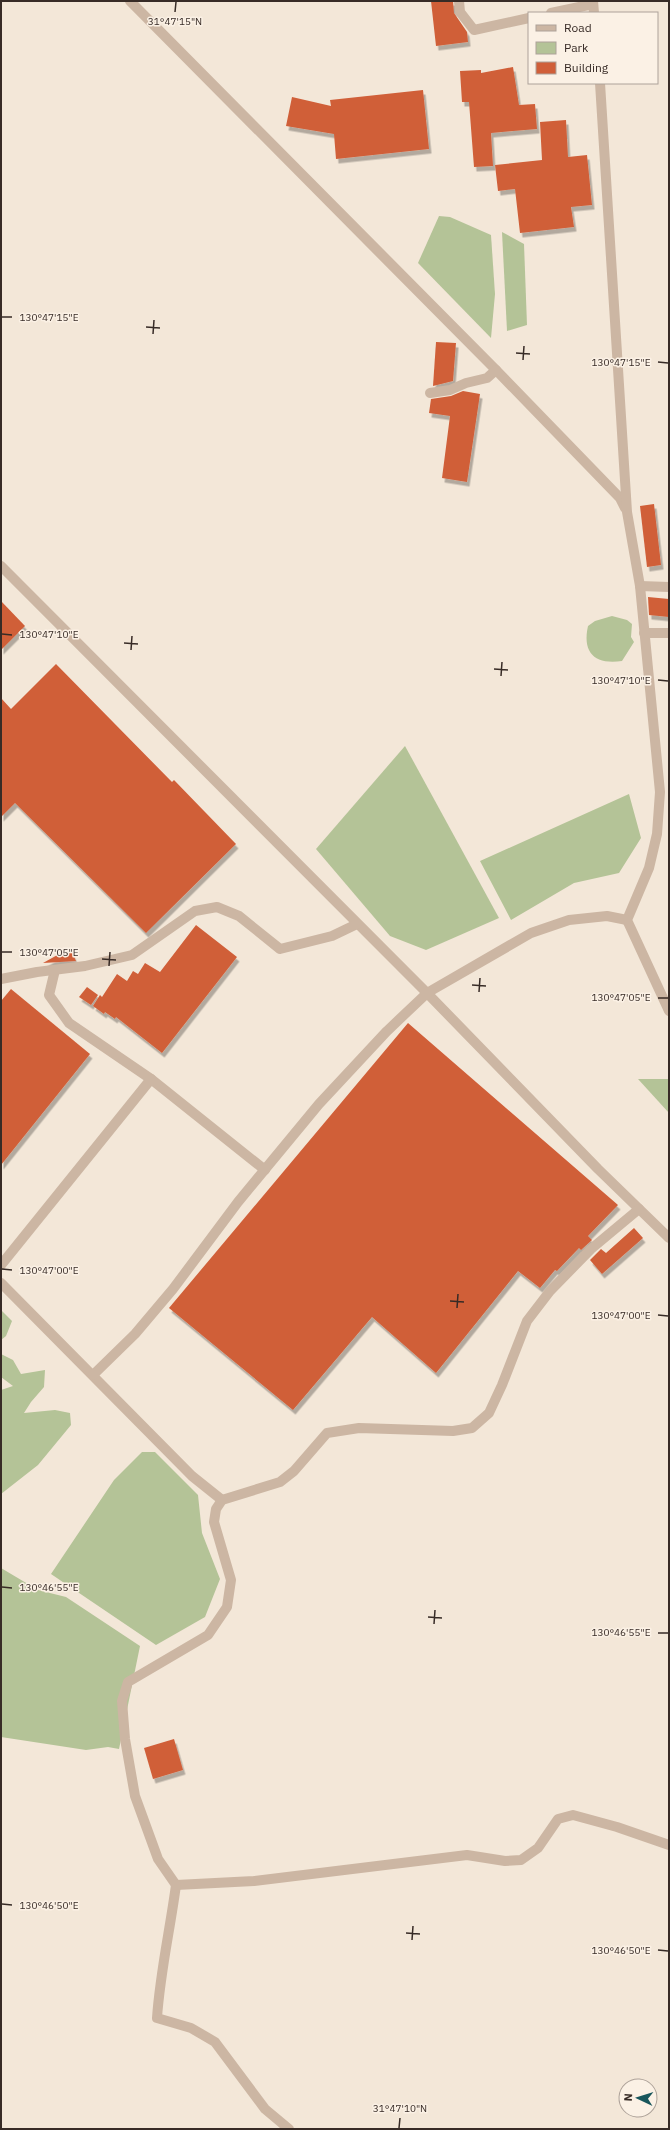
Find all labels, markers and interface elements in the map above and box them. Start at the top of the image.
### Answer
legend [528,12,658,84]
text: 31°47'15"N [148,15,202,28]
text: Road [564,20,592,35]
text: Park [564,40,589,55]
text: Building [564,60,609,75]
text: 130°47'15"E [19,311,79,324]
text: 130°47'15"E [591,356,651,369]
text: 130°47'10"E [19,628,79,641]
text: 130°47'10"E [591,674,651,687]
text: 130°47'05"E [19,946,79,959]
text: 130°47'05"E [591,991,651,1004]
text: 130°47'00"E [19,1264,79,1277]
text: 130°47'00"E [591,1309,651,1322]
text: 130°46'55"E [19,1581,79,1594]
text: 130°46'55"E [591,1626,651,1639]
text: 130°46'50"E [19,1899,79,1912]
text: 130°46'50"E [591,1944,651,1957]
north arrow [618,2078,658,2118]
text: N [621,2093,635,2102]
text: 31°47'10"N [373,2102,427,2115]

